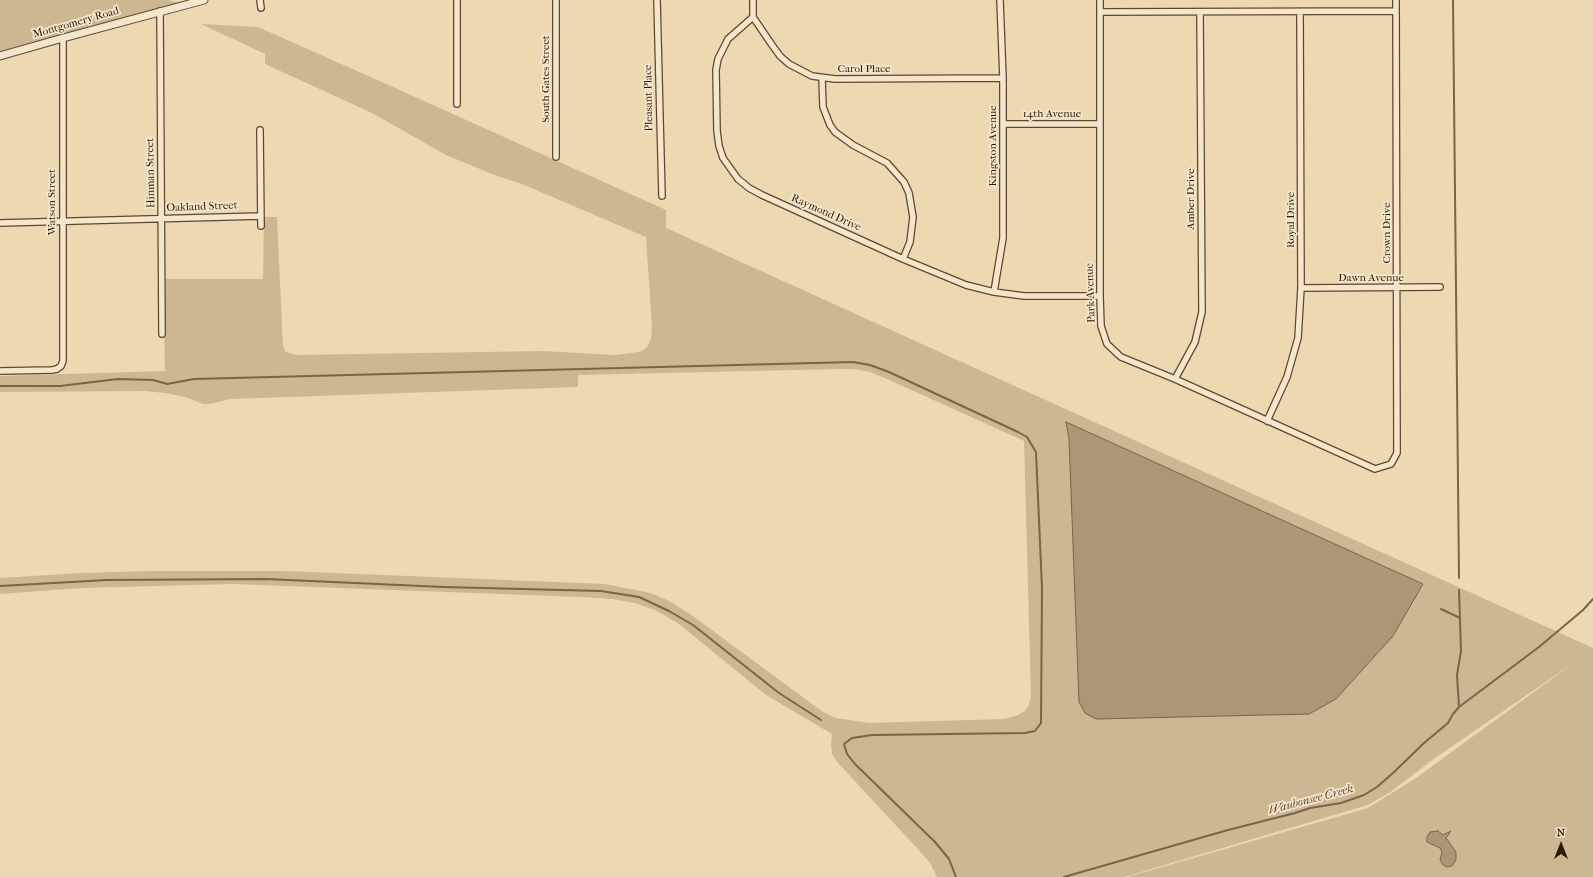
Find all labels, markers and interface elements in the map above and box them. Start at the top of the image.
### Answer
street label: Montgomery Road [31,4,121,42]
street label: South Gates Street [539,35,553,123]
street label: Carol Place [837,62,891,76]
street label: Pleasant Place [642,64,656,132]
street label: Kingston Avenue [986,105,1000,187]
street label: 14th Avenue [1023,107,1081,121]
street label: Hinman Street [144,138,158,208]
street label: Amber Drive [1184,168,1198,230]
street label: Watson Street [45,169,59,235]
street label: Raymond Drive [789,192,863,234]
street label: Royal Drive [1284,192,1298,248]
street label: Oakland Street [166,199,238,215]
street label: Crown Drive [1380,202,1394,264]
street label: Park Avenue [1083,263,1099,323]
street label: Dawn Avenue [1338,271,1404,285]
water label: Waubonsee Creek [1267,782,1355,818]
north arrow [1541,825,1581,865]
text: N [1557,826,1565,839]

